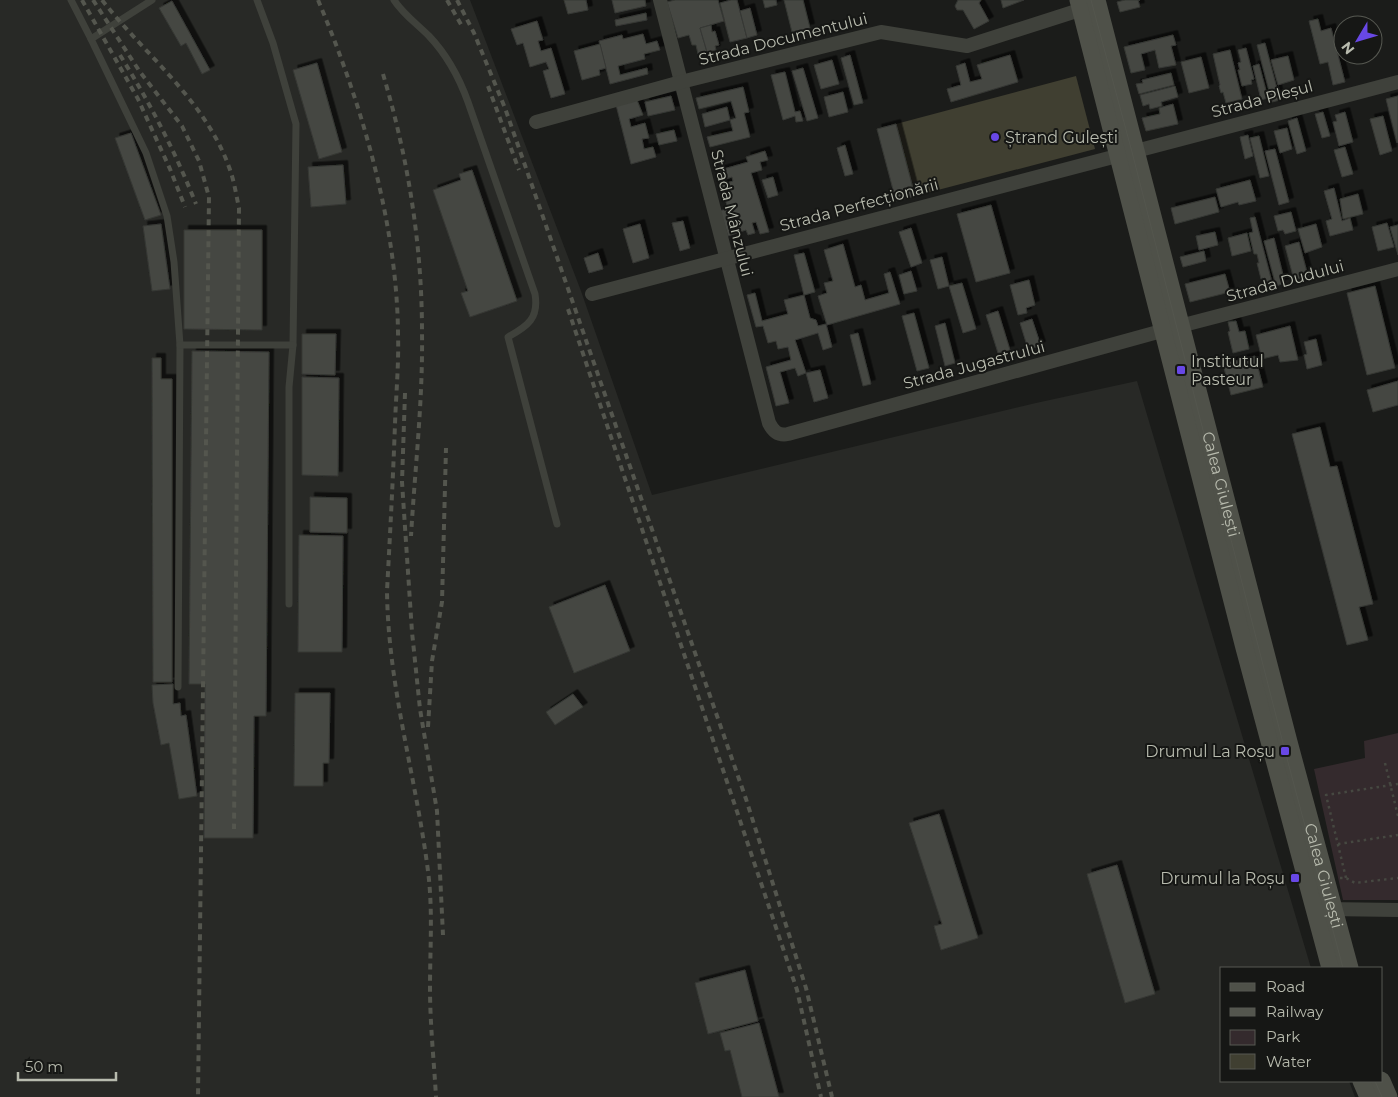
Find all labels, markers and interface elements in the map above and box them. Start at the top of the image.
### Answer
street label: Strada Documentului [697,9,869,69]
north arrow [1333,15,1383,65]
text: N [1337,38,1358,58]
street label: Strada Pleșul [1209,76,1315,123]
place label: Ștrand Gulești [1005,128,1118,148]
marker: Ștrand Gulești [989,131,1001,143]
street label: Strada Mânzului [707,148,757,278]
street label: Strada Perfecționării [778,175,941,236]
street label: Strada Dudului [1224,256,1346,306]
street label: Strada Jugastrului [901,337,1047,393]
place label: Institutul Pasteur [1191,352,1264,389]
marker: Institutul Pasteur [1175,364,1187,376]
street label: Calea Giulești [1199,429,1244,539]
place label: Drumul La Roșu [1145,742,1275,762]
marker: Drumul La Roșu [1279,745,1291,757]
street label: Calea Giulești [1301,821,1347,930]
place label: Drumul la Roșu [1160,869,1285,889]
marker: Drumul la Roșu [1289,872,1301,884]
legend [1220,967,1383,1082]
text: Road [1266,977,1305,996]
text: Railway [1266,1002,1324,1021]
text: Park [1266,1027,1300,1046]
scale bar [18,1050,115,1082]
text: Water [1266,1052,1312,1071]
text: 50 m [25,1057,63,1076]

